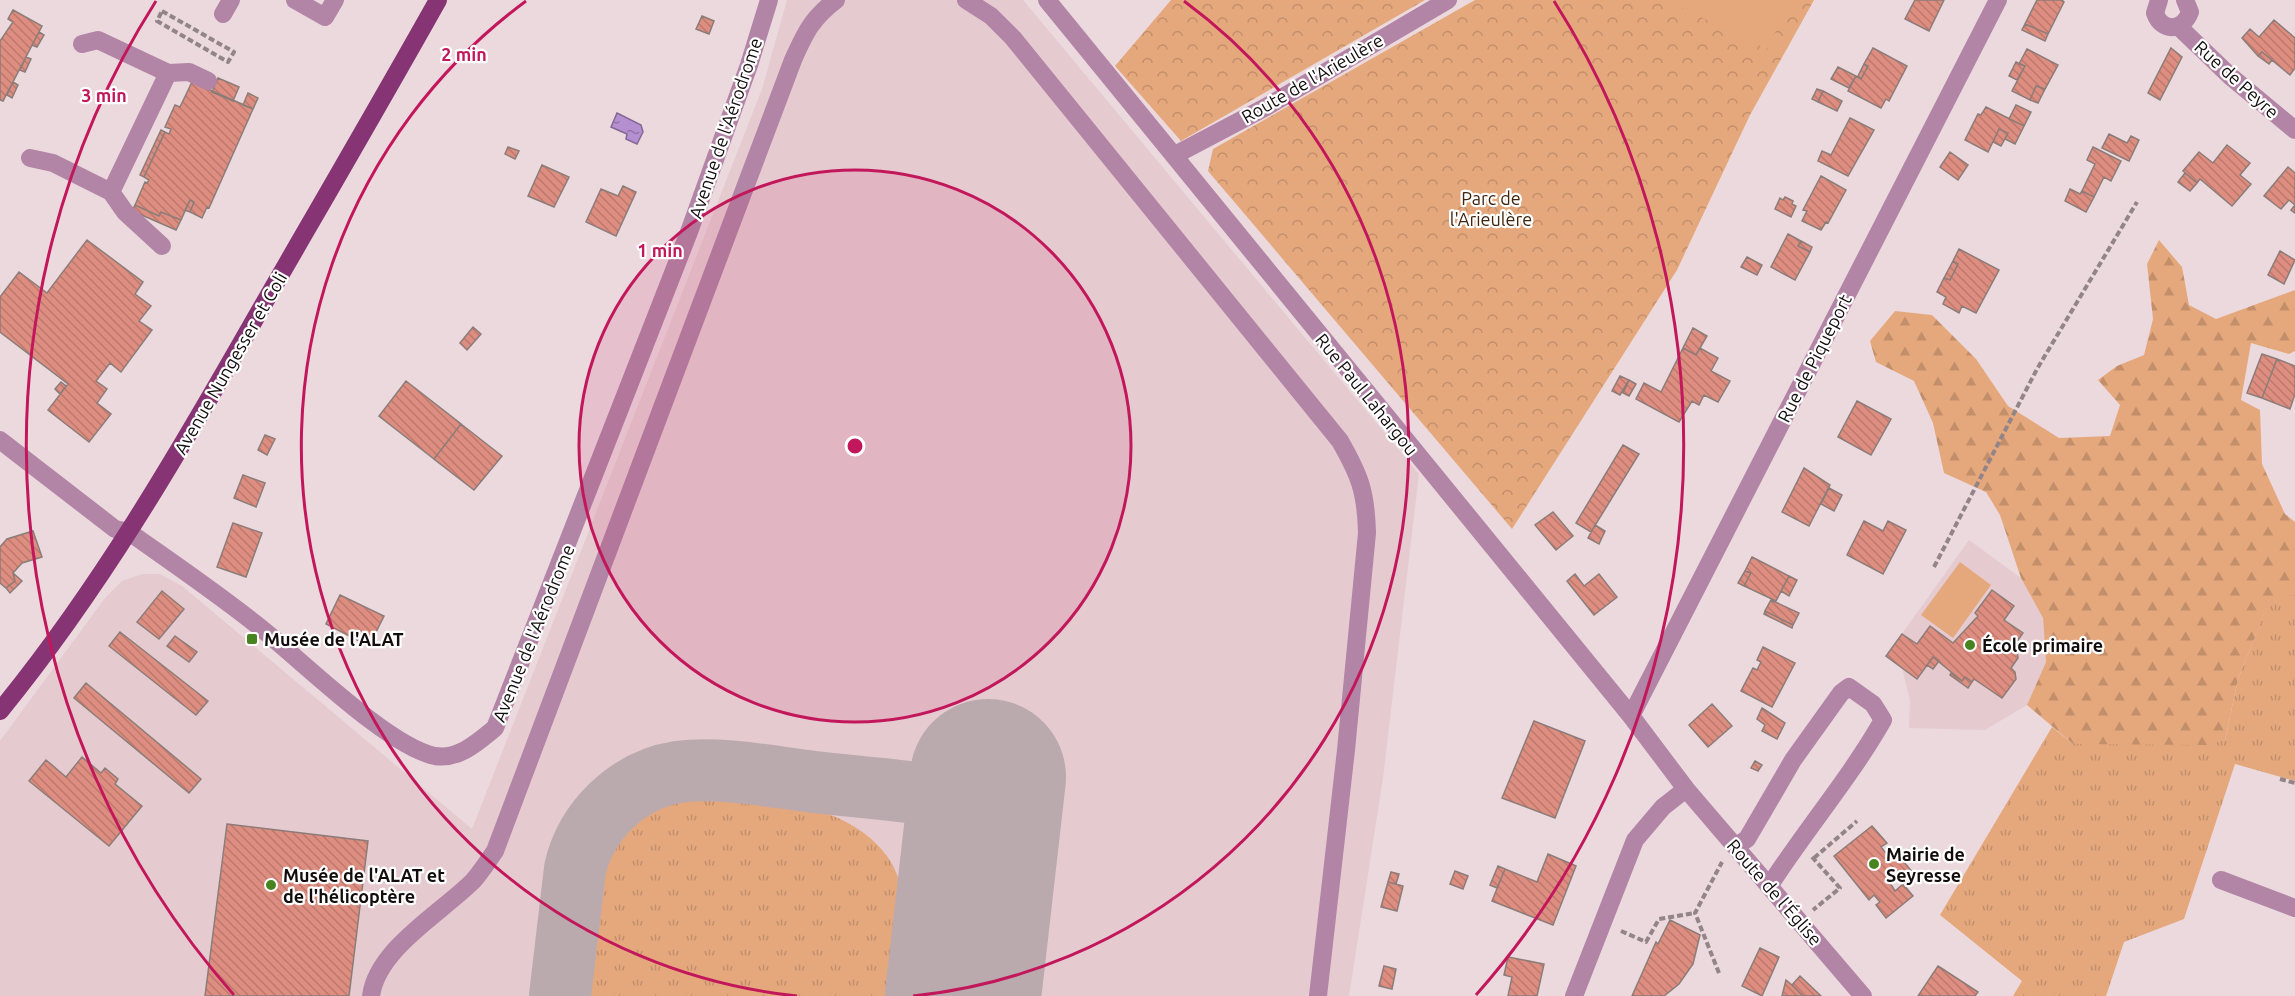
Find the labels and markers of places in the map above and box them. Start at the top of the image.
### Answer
centre of rings [845,436,865,456]
place label: Musée de l'ALAT [264,629,404,649]
marker: Musée de l'ALAT [245,632,259,646]
place label: École primaire [1982,634,2103,655]
marker: École primaire [1963,638,1977,652]
place label: Mairie de Seyresse [1886,844,1965,885]
marker: Mairie de Seyresse [1867,857,1881,871]
place label: Musée de l'ALAT et de l'hélicoptère [283,865,445,906]
marker: Musée de l'ALAT et de l'hélicoptère [264,878,278,892]

